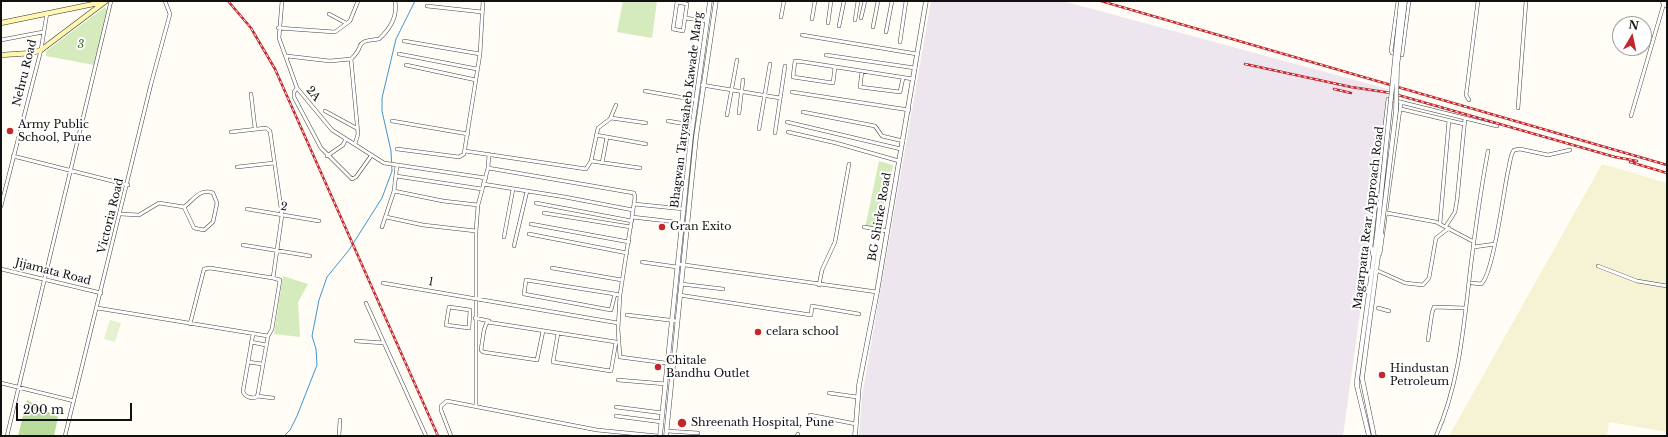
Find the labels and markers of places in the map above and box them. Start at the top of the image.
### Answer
place label: Army Public School, Pune [18,118,91,144]
marker: Army Public School, Pune [5,126,15,136]
place label: Gran Exito [670,220,731,234]
marker: Gran Exito [657,222,667,232]
place label: celara school [766,325,839,339]
marker: celara school [753,327,763,337]
place label: Chitale Bandhu Outlet [666,354,750,380]
marker: Chitale Bandhu Outlet [653,362,663,372]
place label: Hindustan Petroleum [1390,362,1449,388]
marker: Hindustan Petroleum [1377,370,1387,380]
place label: Shreenath Hospital, Pune [691,416,834,430]
marker: Shreenath Hospital, Pune [676,417,688,429]

